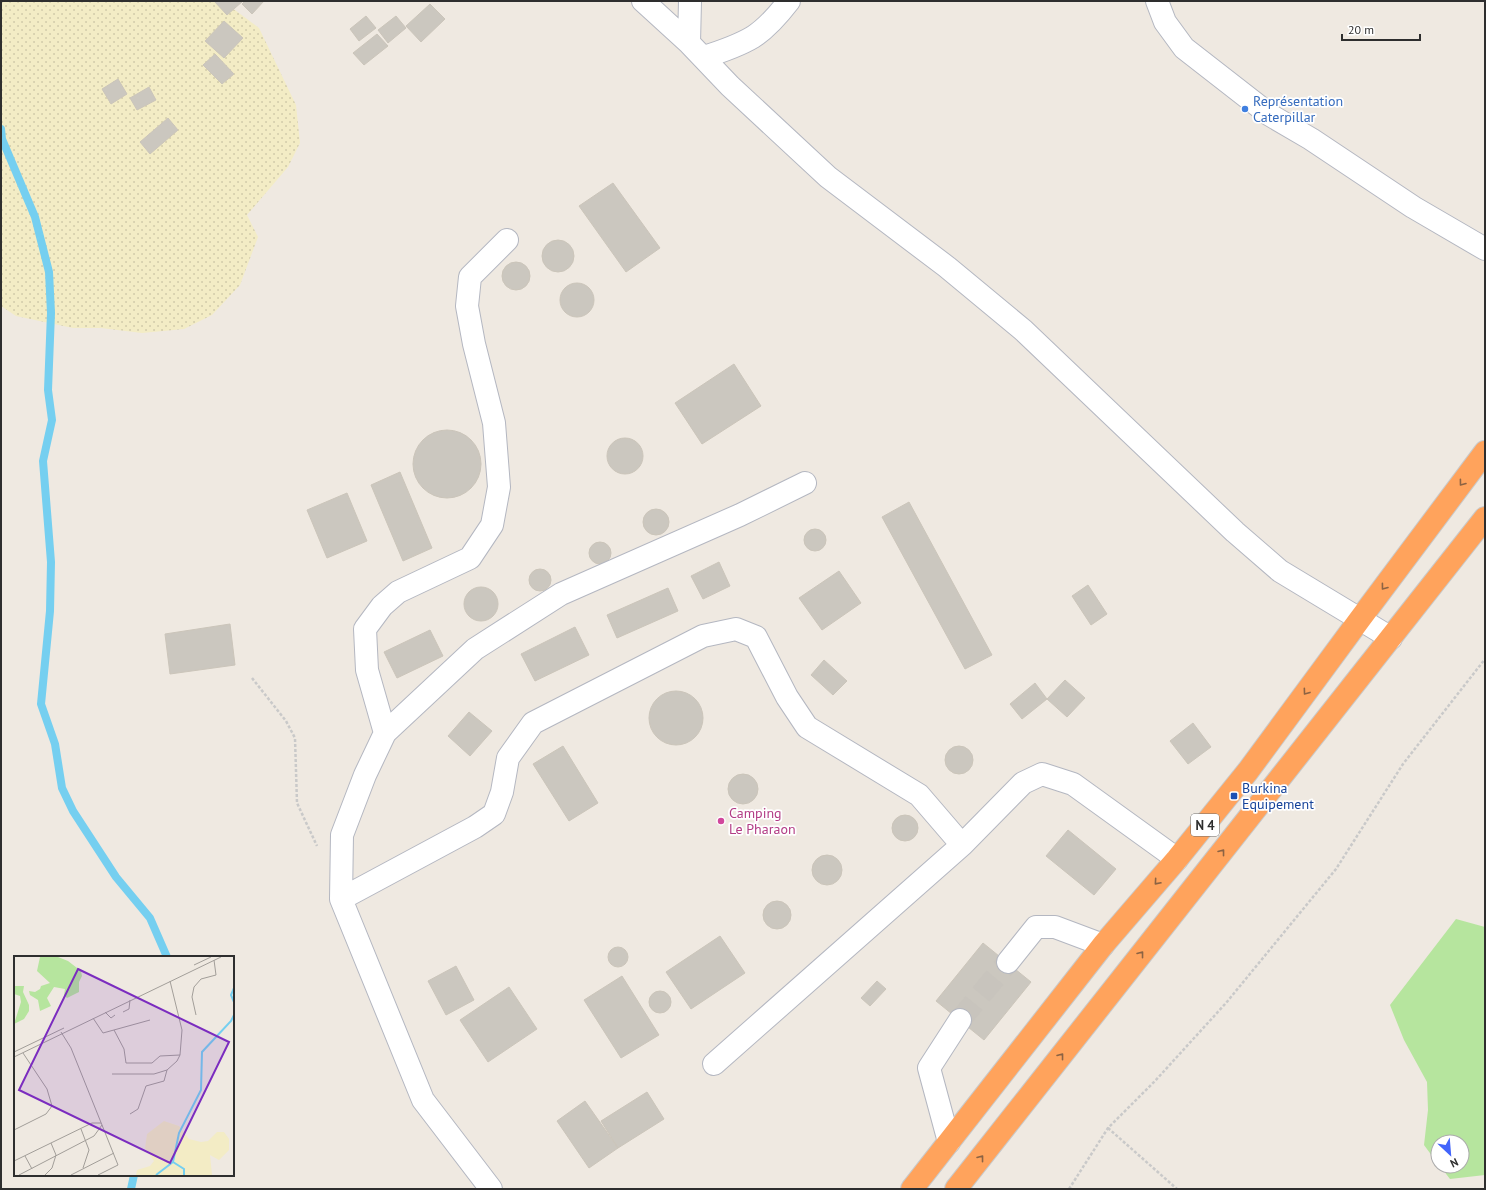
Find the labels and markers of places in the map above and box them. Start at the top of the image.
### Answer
place label: Représentation Caterpillar [1253,92,1343,126]
marker: Représentation Caterpillar [1240,104,1250,114]
place label: Burkina Equipement [1242,779,1314,813]
marker: Burkina Equipement [1229,791,1239,801]
place label: Camping Le Pharaon [729,804,796,838]
marker: Camping Le Pharaon [716,816,726,826]

